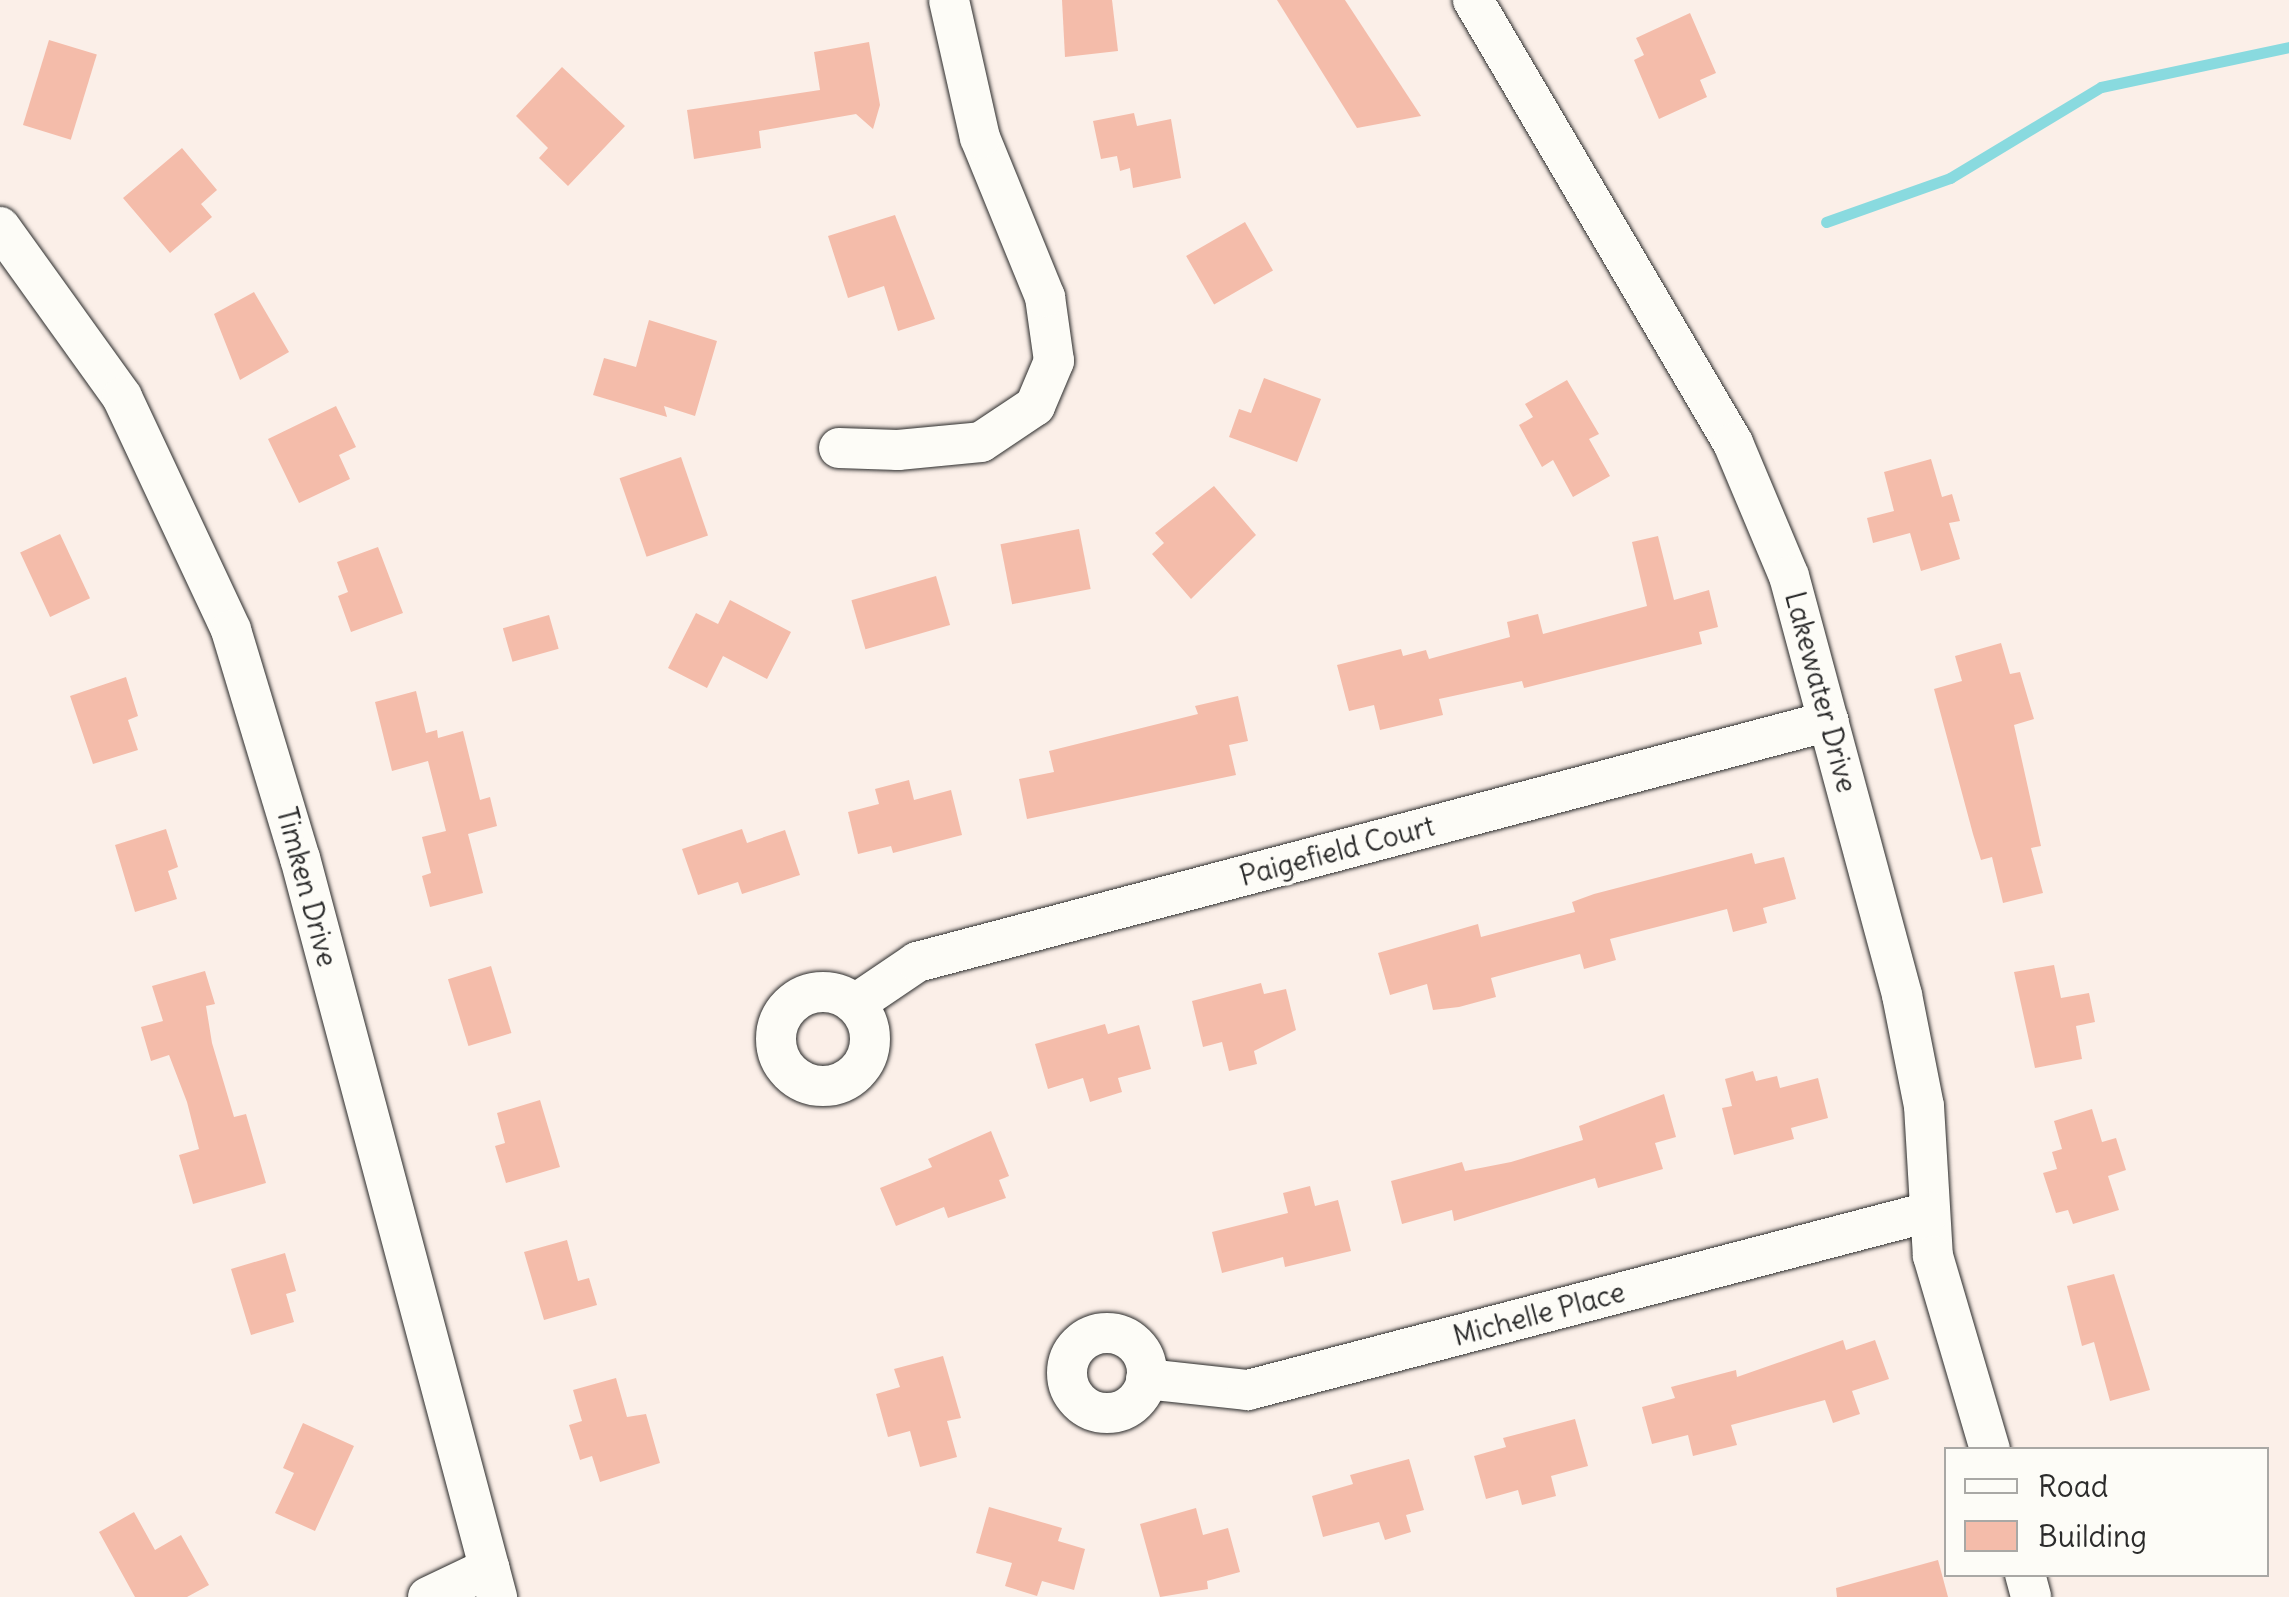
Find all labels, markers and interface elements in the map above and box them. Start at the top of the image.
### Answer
street label: Lakewater Drive [1778,588,1864,796]
street label: Timken Drive [270,804,344,970]
street label: Paigefield Court [1236,809,1438,893]
street label: Michelle Place [1449,1275,1629,1353]
legend [1944,1447,2269,1577]
text: Road [2038,1467,2108,1505]
text: Building [2038,1517,2147,1555]

